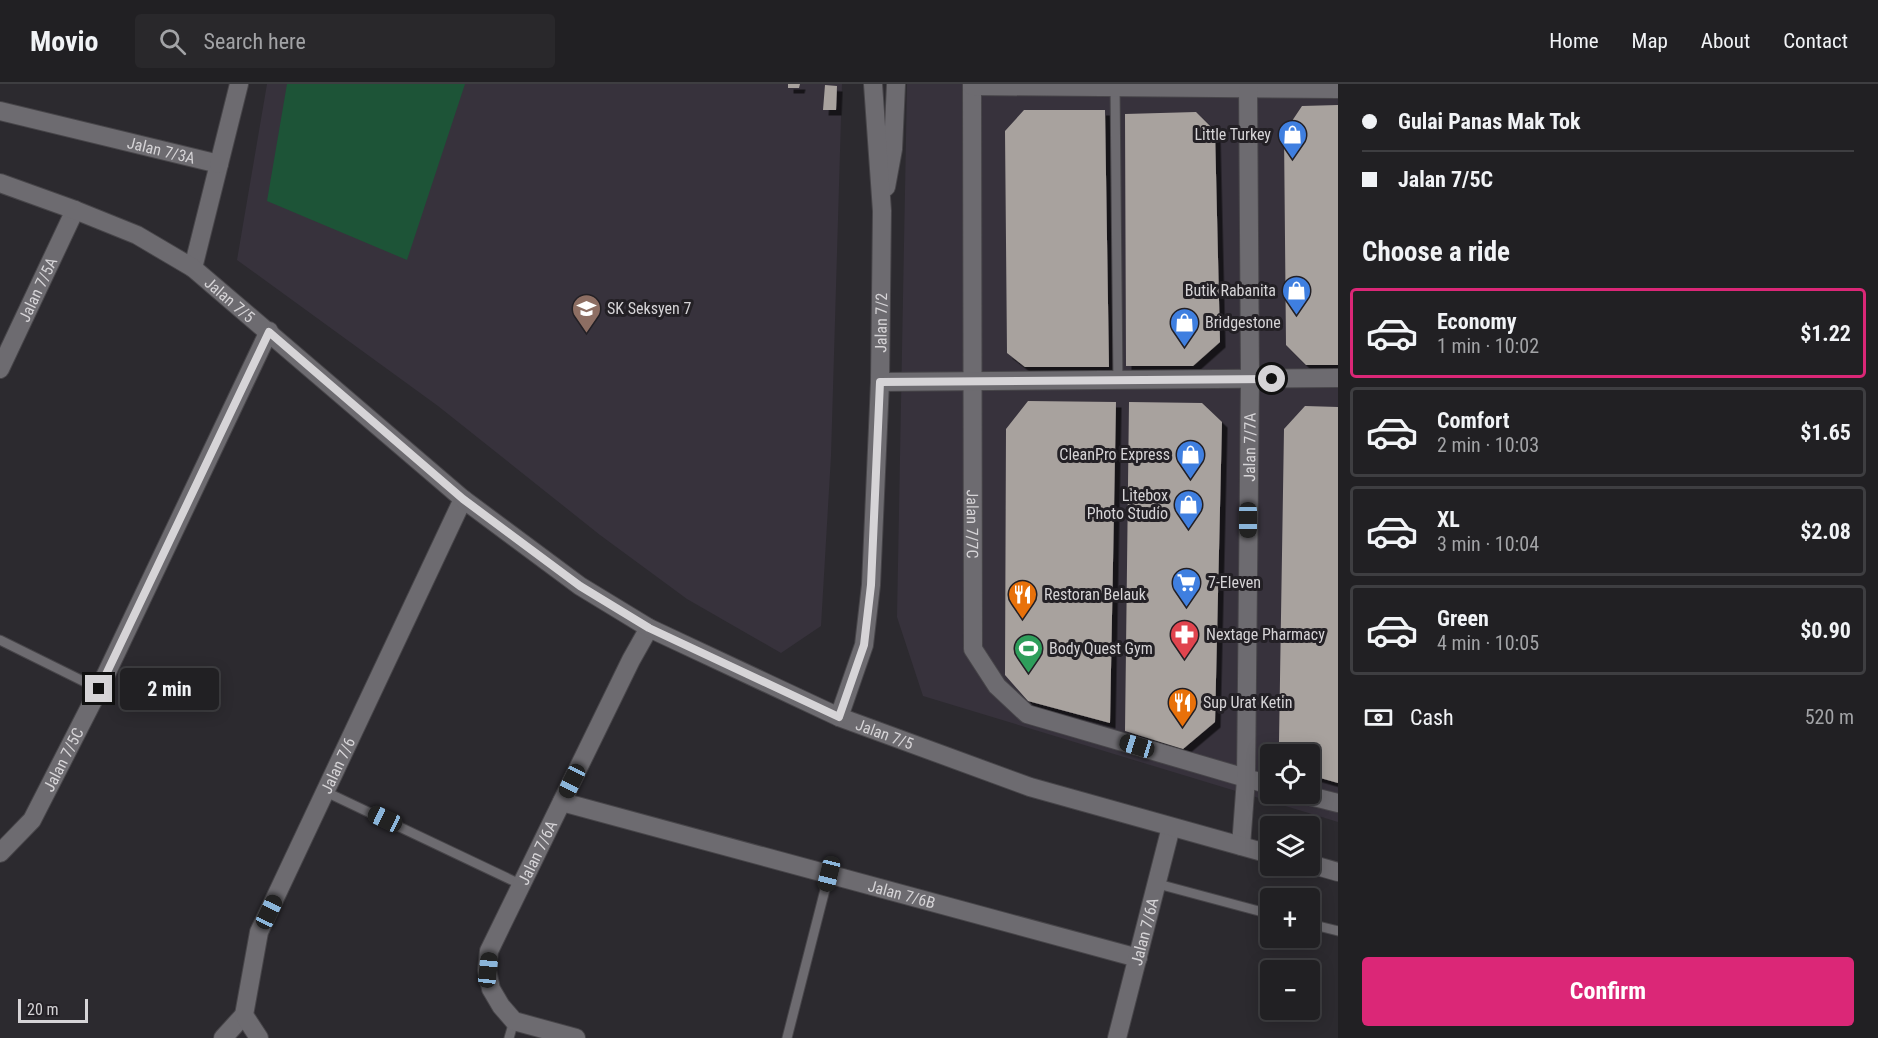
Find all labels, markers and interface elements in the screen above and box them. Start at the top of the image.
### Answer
search box [135,14,555,68]
text: Movio [30,25,99,58]
icon: search [156,25,189,58]
text: Search here [204,29,306,54]
text: Home [1549,29,1599,53]
text: Map [1632,29,1668,53]
text: About [1701,29,1750,53]
text: Contact [1783,29,1848,53]
text: Gulai Panas Mak Tok [1398,109,1580,134]
shop icon: Little Turkey [1276,118,1308,160]
place label: Little Turkey [1194,125,1271,144]
street label: Jalan 7/3A [125,133,197,167]
text: Jalan 7/5C [1398,167,1493,192]
text: Choose a ride [1362,236,1510,268]
street label: Jalan 7/5A [14,254,61,325]
street label: Jalan 7/5 [201,273,259,326]
shop icon: Butik Rabanita [1281,274,1313,316]
place label: Butik Rabanita [1185,281,1276,300]
school or university icon: SK Seksyen 7 [570,292,602,334]
street label: Jalan 7/2 [871,293,891,353]
place label: SK Seksyen 7 [607,299,691,318]
shop icon: Bridgestone [1168,306,1200,348]
icon: car [1365,306,1419,360]
text: Economy [1437,309,1517,334]
place label: Bridgestone [1205,313,1281,332]
text: $1.22 [1800,321,1851,346]
text: 1 min · 10:02 [1437,334,1539,358]
route start [1258,365,1285,392]
icon: car [1365,405,1419,459]
text: Comfort [1437,408,1510,433]
street label: Jalan 7/7A [1239,413,1259,482]
text: $1.65 [1800,420,1851,445]
text: 2 min · 10:03 [1437,433,1539,457]
shop icon: CleanPro Express [1175,438,1207,480]
place label: CleanPro Express [1059,445,1170,464]
place label: Litebox Photo Studio [1087,486,1168,523]
shop icon: Litebox Photo Studio [1173,488,1205,530]
street label: Jalan 7/7C [963,489,982,559]
car [1239,502,1257,538]
icon: car [1365,504,1419,558]
text: XL [1437,507,1460,532]
text: $2.08 [1800,519,1851,544]
text: 3 min · 10:04 [1437,532,1539,556]
supermarket icon: 7-Eleven [1171,566,1203,608]
place label: 7-Eleven [1208,573,1261,592]
restaurant icon: Restoran Belauk [1007,578,1039,620]
place label: Restoran Belauk [1044,585,1147,604]
icon: car [1365,603,1419,657]
text: Green [1437,606,1489,631]
pharmacy icon: Nextage Pharmacy [1169,618,1201,660]
text: $0.90 [1800,618,1851,643]
place label: Nextage Pharmacy [1206,625,1325,644]
text: 4 min · 10:05 [1437,631,1539,655]
sports icon: Body Quest Gym [1012,632,1044,674]
place label: Body Quest Gym [1049,639,1153,658]
callout: 2 min [120,668,219,710]
route end [85,675,112,702]
text: 2 min [147,677,192,701]
restaurant icon: Sup Urat Ketin [1166,686,1198,728]
place label: Sup Urat Ketin [1203,693,1292,712]
icon: cash [1362,701,1395,734]
text: Cash [1410,705,1454,730]
text: 520 m [1805,705,1854,729]
street label: Jalan 7/5 [853,715,916,753]
street label: Jalan 7/5C [39,724,87,794]
car [1117,732,1157,760]
street label: Jalan 7/6 [316,734,359,797]
map controls [1260,744,1320,1020]
button: locate [1260,744,1320,804]
car [556,761,588,801]
car [365,803,405,835]
button: layers [1260,816,1320,876]
street label: Jalan 7/6A [513,817,561,888]
car [816,854,842,894]
street label: Jalan 7/6B [866,876,937,912]
button: + [1260,888,1320,948]
car [253,892,285,932]
street label: Jalan 7/6A [1126,896,1162,967]
car [477,951,499,989]
button: Confirm [1362,957,1854,1026]
button: − [1260,960,1320,1020]
scale bar [18,996,88,1024]
text: 20 m [27,1000,59,1019]

